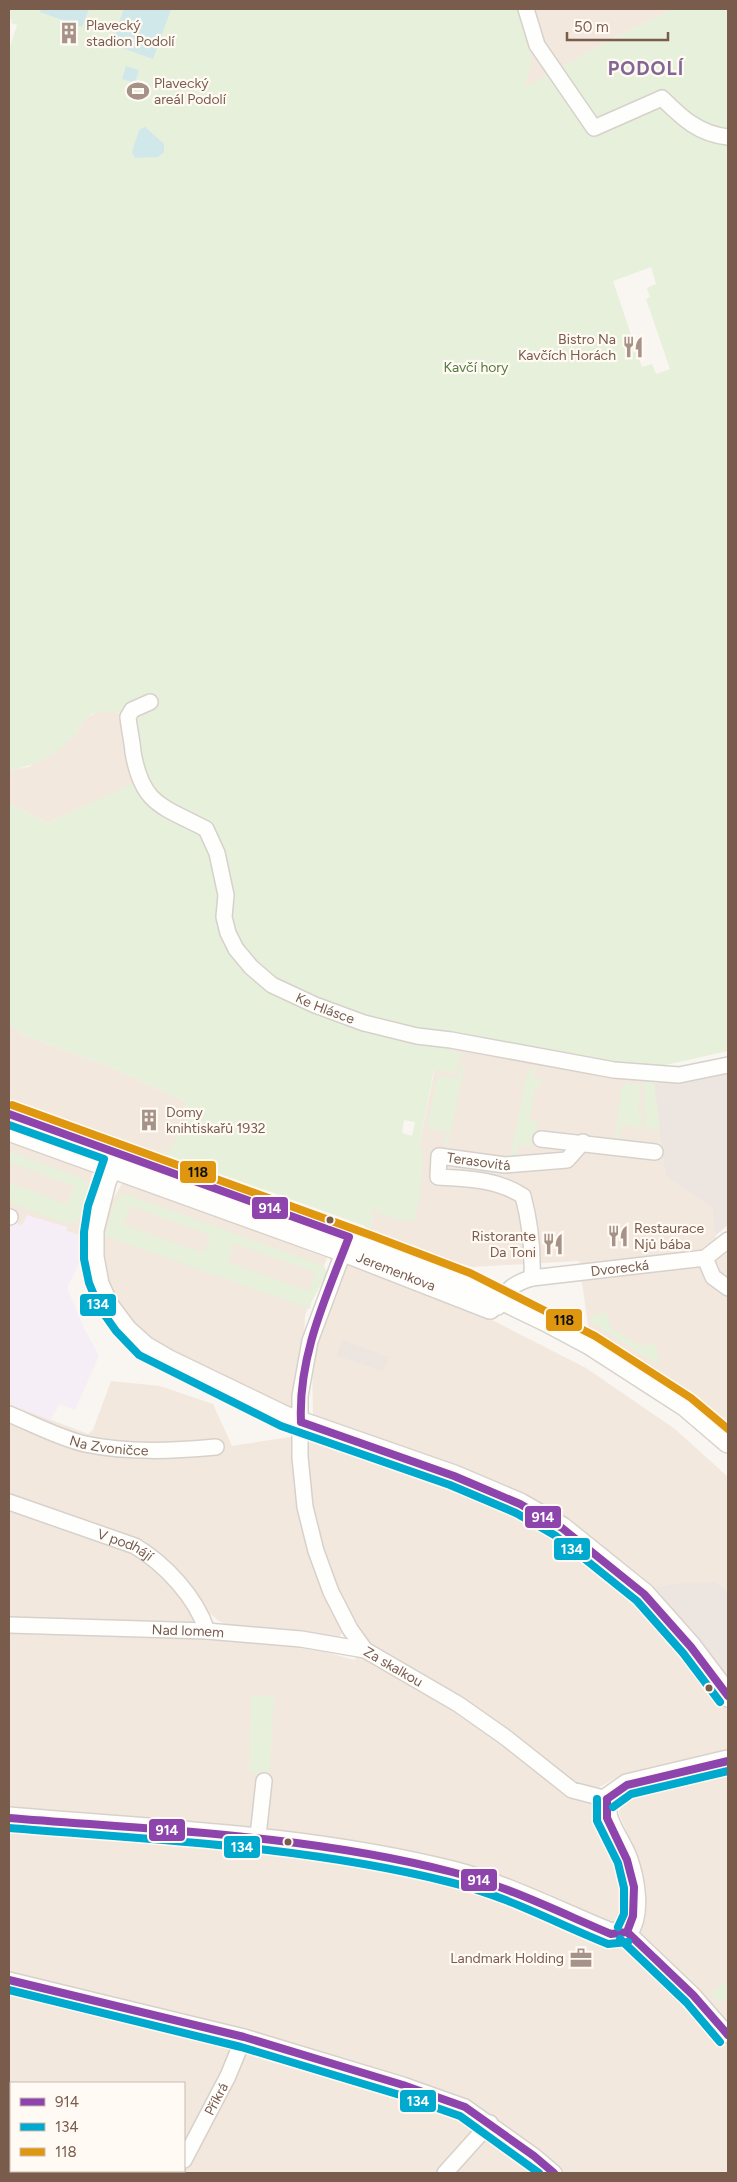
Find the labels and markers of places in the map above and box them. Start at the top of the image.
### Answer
place label: Plavecký stadion Podolí [86,17,175,50]
building icon: Plavecký stadion Podolí [56,20,82,46]
place label: Plavecký areál Podolí [154,75,227,108]
sports icon: Plavecký areál Podolí [125,78,151,104]
place label: Bistro Na Kavčích Horách [518,331,616,364]
restaurant icon: Bistro Na Kavčích Horách [620,334,646,360]
place label: Domy knihtiskařů 1932 [166,1104,266,1137]
building icon: Domy knihtiskařů 1932 [136,1107,162,1133]
unlabelled marker [325,1215,335,1225]
place label: Restaurace Njů bába [634,1220,705,1253]
restaurant icon: Restaurace Njů bába [605,1223,631,1249]
place label: Ristorante Da Toni [472,1228,536,1261]
restaurant icon: Ristorante Da Toni [540,1231,566,1257]
unlabelled marker [704,1683,714,1693]
unlabelled marker [283,1837,293,1847]
office icon: Landmark Holding [568,1945,594,1971]
place label: Landmark Holding [450,1950,564,1967]

